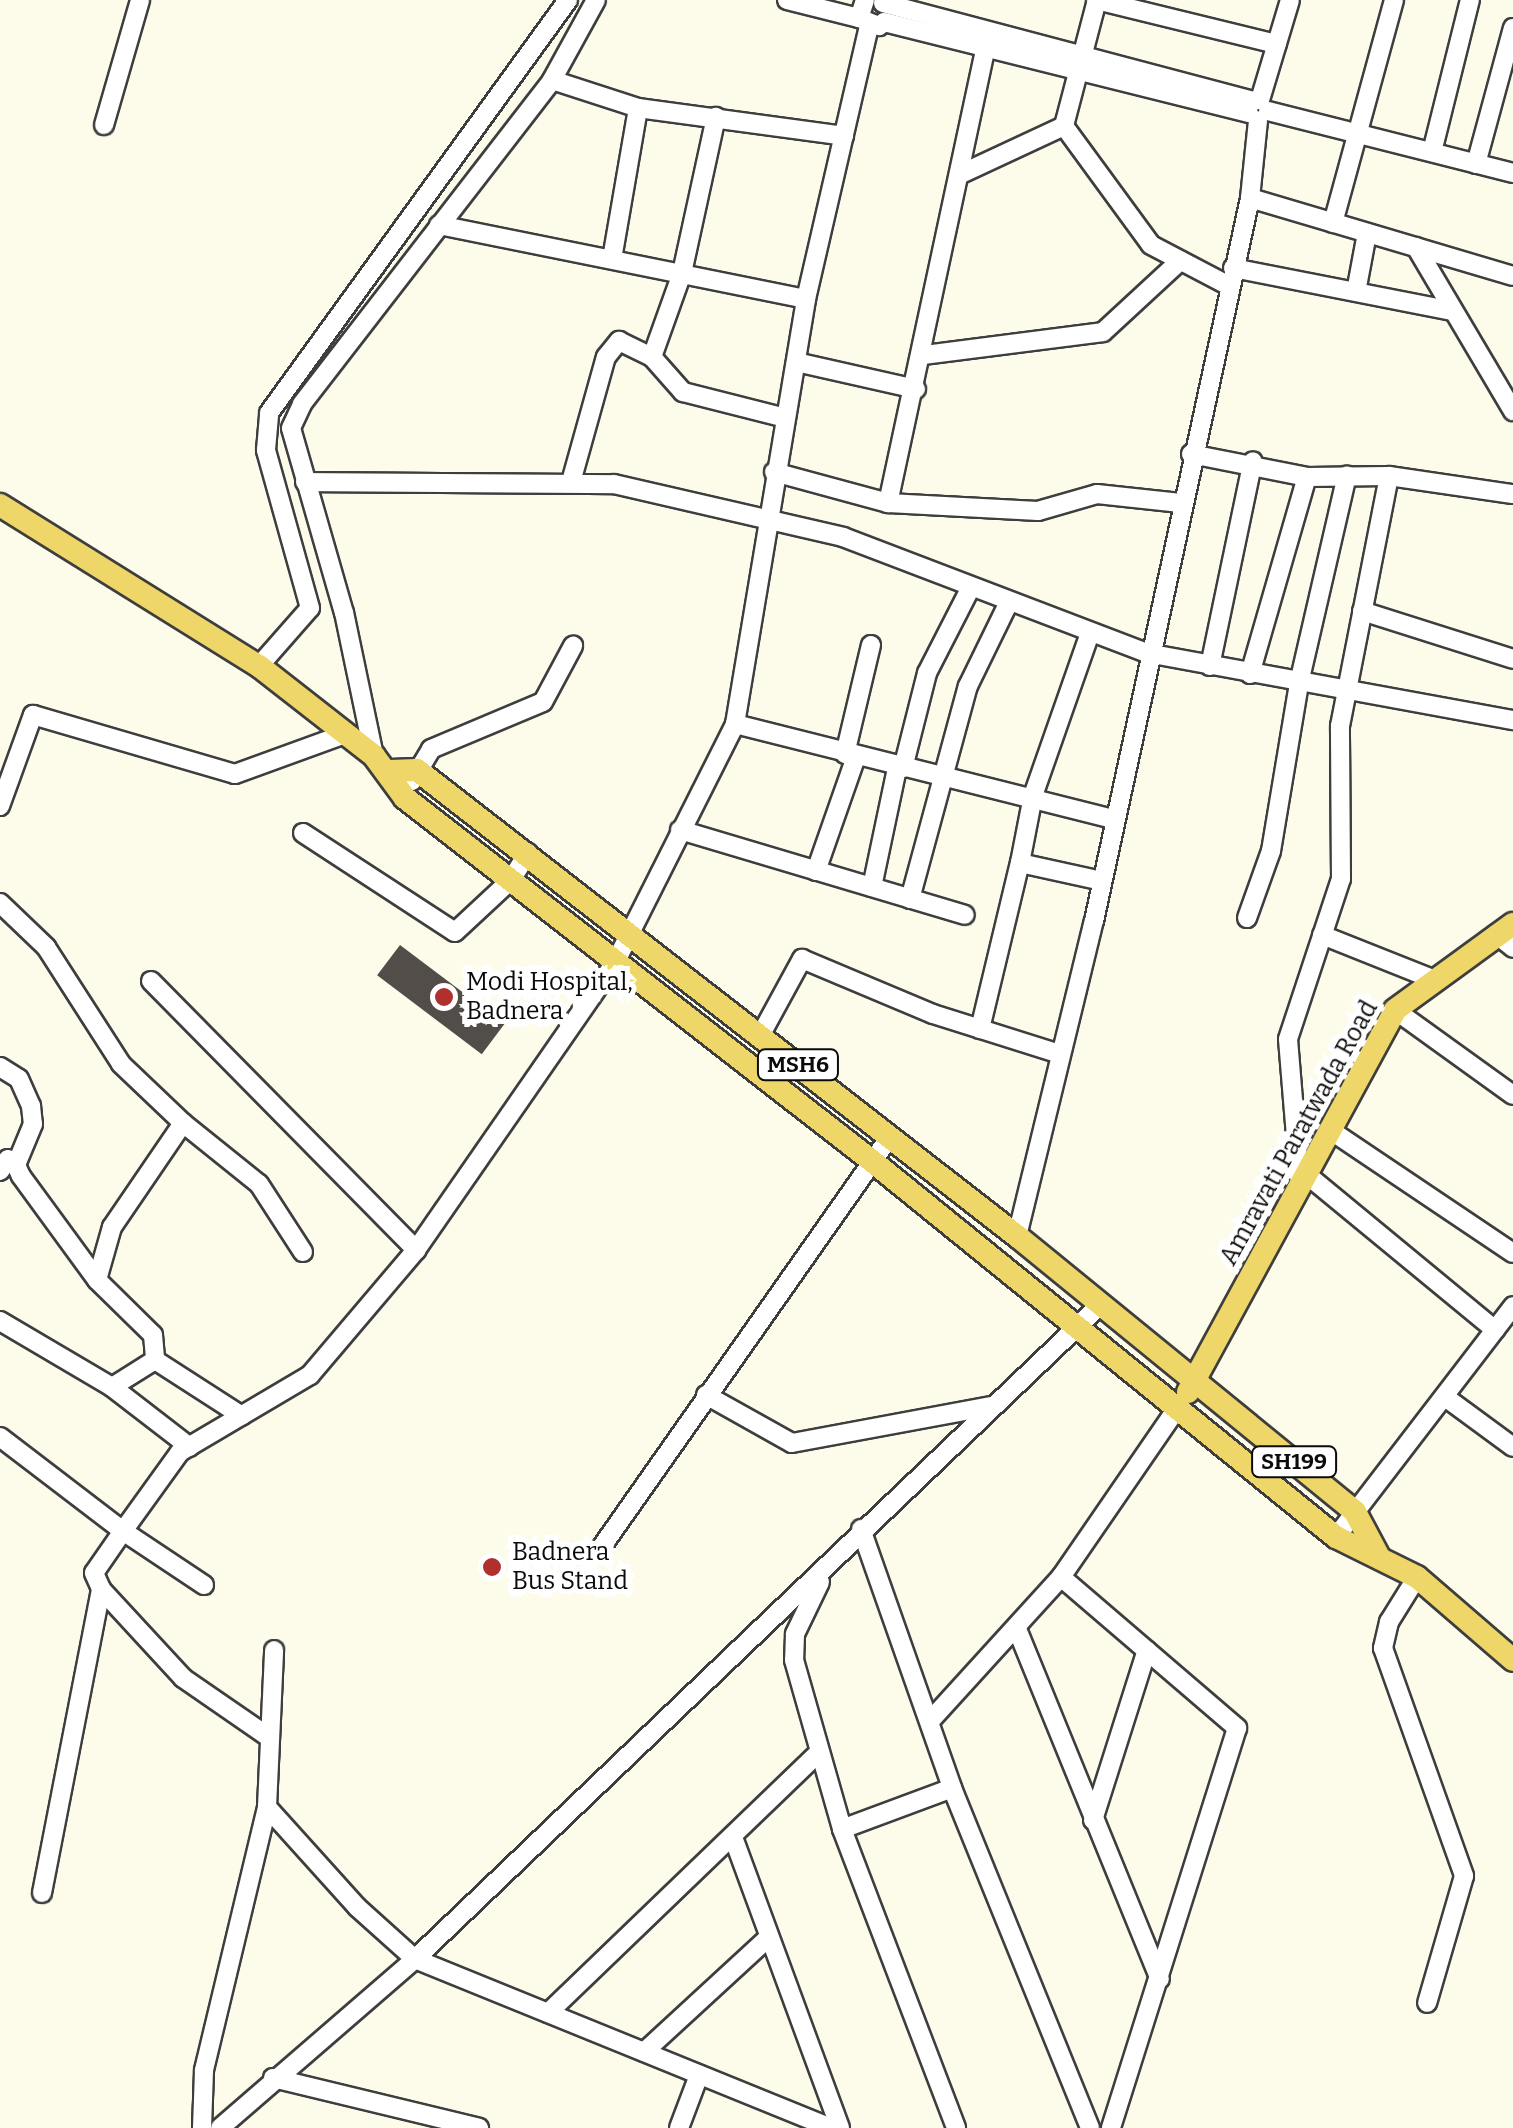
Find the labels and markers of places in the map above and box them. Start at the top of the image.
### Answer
place label: Modi Hospital, Badnera [466,968,633,1027]
marker: Modi Hospital, Badnera [431,984,457,1010]
place label: Badnera Bus Stand [512,1538,628,1597]
marker: Badnera Bus Stand [481,1556,503,1578]

